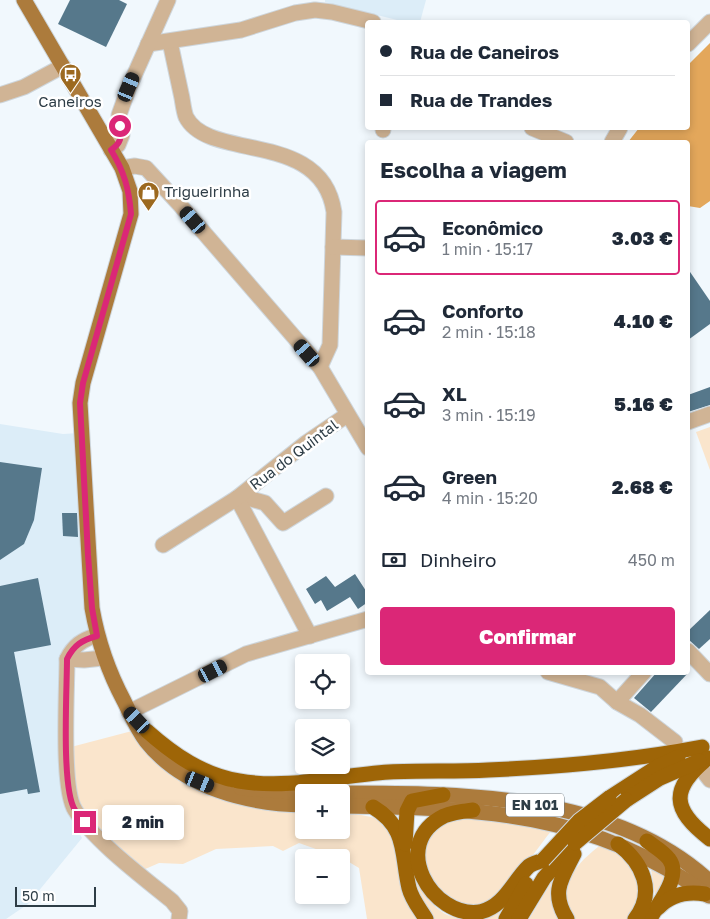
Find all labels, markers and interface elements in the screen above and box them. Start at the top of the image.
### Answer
text: Rua de Caneiros [410,40,559,63]
bus stop icon: Caneiros [58,62,82,93]
car [116,70,141,104]
text: Rua de Trandes [410,88,552,111]
place label: Caneiros [38,92,102,110]
route start [109,115,131,137]
text: Escolha a viagem [380,156,567,183]
shop icon: Trigueirinha [136,180,160,211]
place label: Trigueirinha [164,182,250,200]
car [177,204,208,236]
icon: car [382,215,427,260]
text: Econômico [442,216,543,239]
text: 3.03 € [612,226,673,249]
text: 1 min · 15:17 [442,239,533,259]
icon: car [382,298,427,343]
text: Conforto [442,299,523,322]
text: 4.10 € [614,309,673,332]
text: 2 min · 15:18 [442,322,536,342]
car [291,337,322,369]
icon: car [382,381,427,426]
text: XL [442,382,467,405]
text: 5.16 € [614,392,673,415]
text: 3 min · 15:19 [442,405,536,425]
street label: Rua do Quintal [246,415,341,493]
icon: car [382,464,427,509]
text: Green [442,465,497,488]
text: 2.68 € [612,475,673,498]
text: 4 min · 15:20 [442,488,538,508]
icon: cash [380,546,408,574]
text: Dinheiro [420,548,497,571]
text: 450 m [628,550,675,570]
button: Confirmar [380,607,675,665]
map controls [295,654,350,904]
button: locate [295,654,350,709]
car [196,658,229,684]
car [121,704,152,736]
button: layers [295,719,350,774]
car [183,769,216,795]
button: + [295,784,350,839]
road number: EN 101 [506,794,564,816]
callout: 2 min [102,804,185,840]
route end [74,811,96,833]
text: 2 min [122,812,164,832]
button: − [295,849,350,904]
scale bar [15,884,96,907]
text: 50 m [22,887,55,904]

